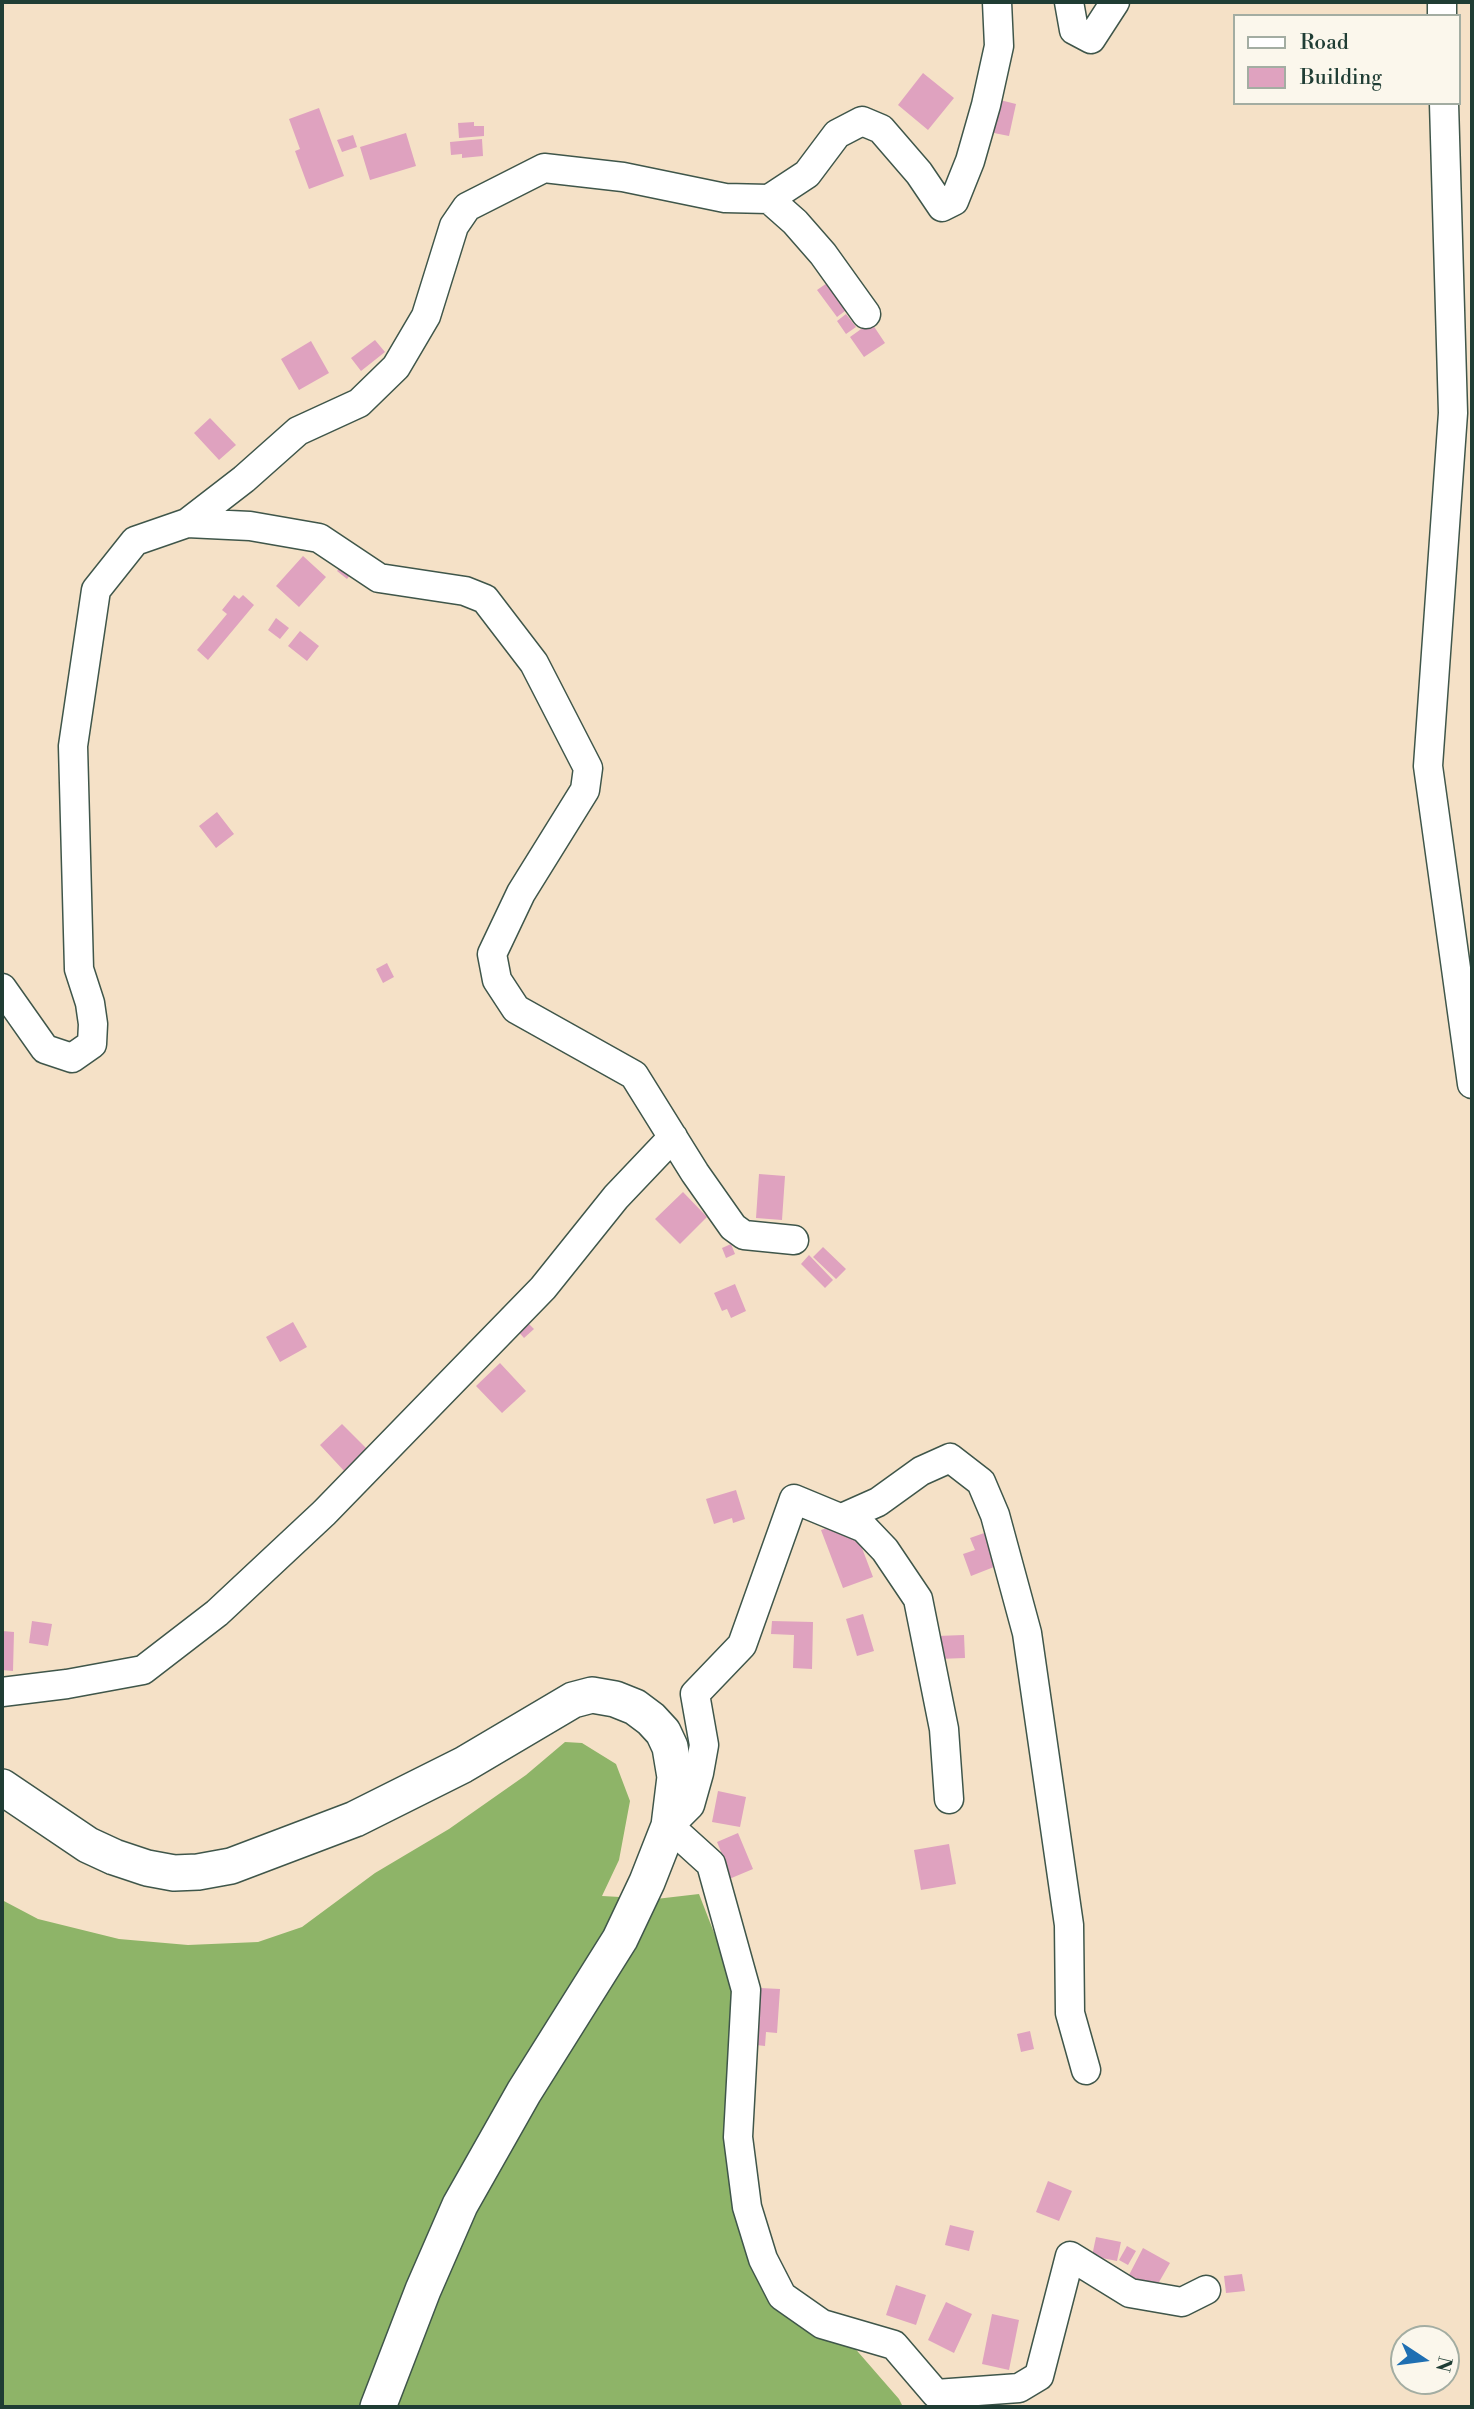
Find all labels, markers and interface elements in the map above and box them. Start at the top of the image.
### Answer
legend [1232,14,1460,105]
text: Road [1300,30,1349,56]
text: Building [1300,65,1382,91]
north arrow [1390,2325,1460,2395]
text: N [1430,2354,1457,2374]

